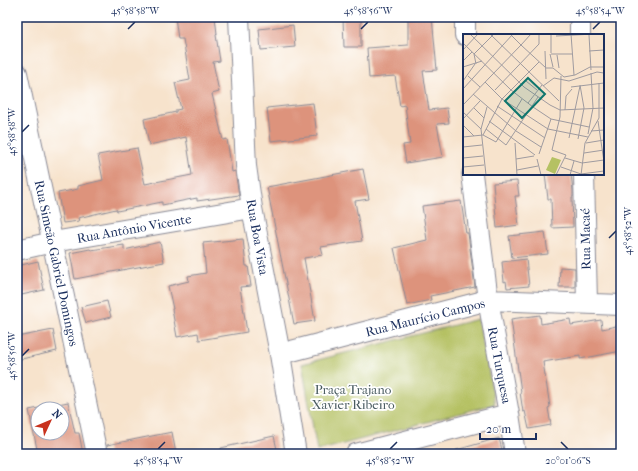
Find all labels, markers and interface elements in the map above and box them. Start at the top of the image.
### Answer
text: 45°58'58"W [111,5,160,17]
text: 45°58'56"W [344,5,393,17]
text: 45°58'54"W [575,5,626,17]
inset map [463,34,604,175]
text: 45°58'58"W [6,107,18,156]
street label: Rua Simeão Gabriel Domingos [32,179,81,348]
street label: Rua Boa Vista [243,198,272,277]
text: 45°58'52"W [622,206,634,255]
street label: Rua Macaé [577,208,594,270]
street label: Rua Antônio Vicente [76,211,193,246]
street label: Rua Maurício Campos [364,295,487,340]
street label: Rua Turquesa [485,325,514,406]
text: 45°58'56"W [6,331,18,380]
park label: Praça Trajano Xavier Ribeiro [311,382,395,412]
north arrow [30,401,70,441]
text: N [49,407,65,422]
scale bar [480,415,536,441]
text: 20 m [486,422,511,436]
text: 45°58'54"W [133,455,184,467]
text: 45°58'52"W [366,455,415,467]
text: 20°01'06"S [545,455,591,467]

